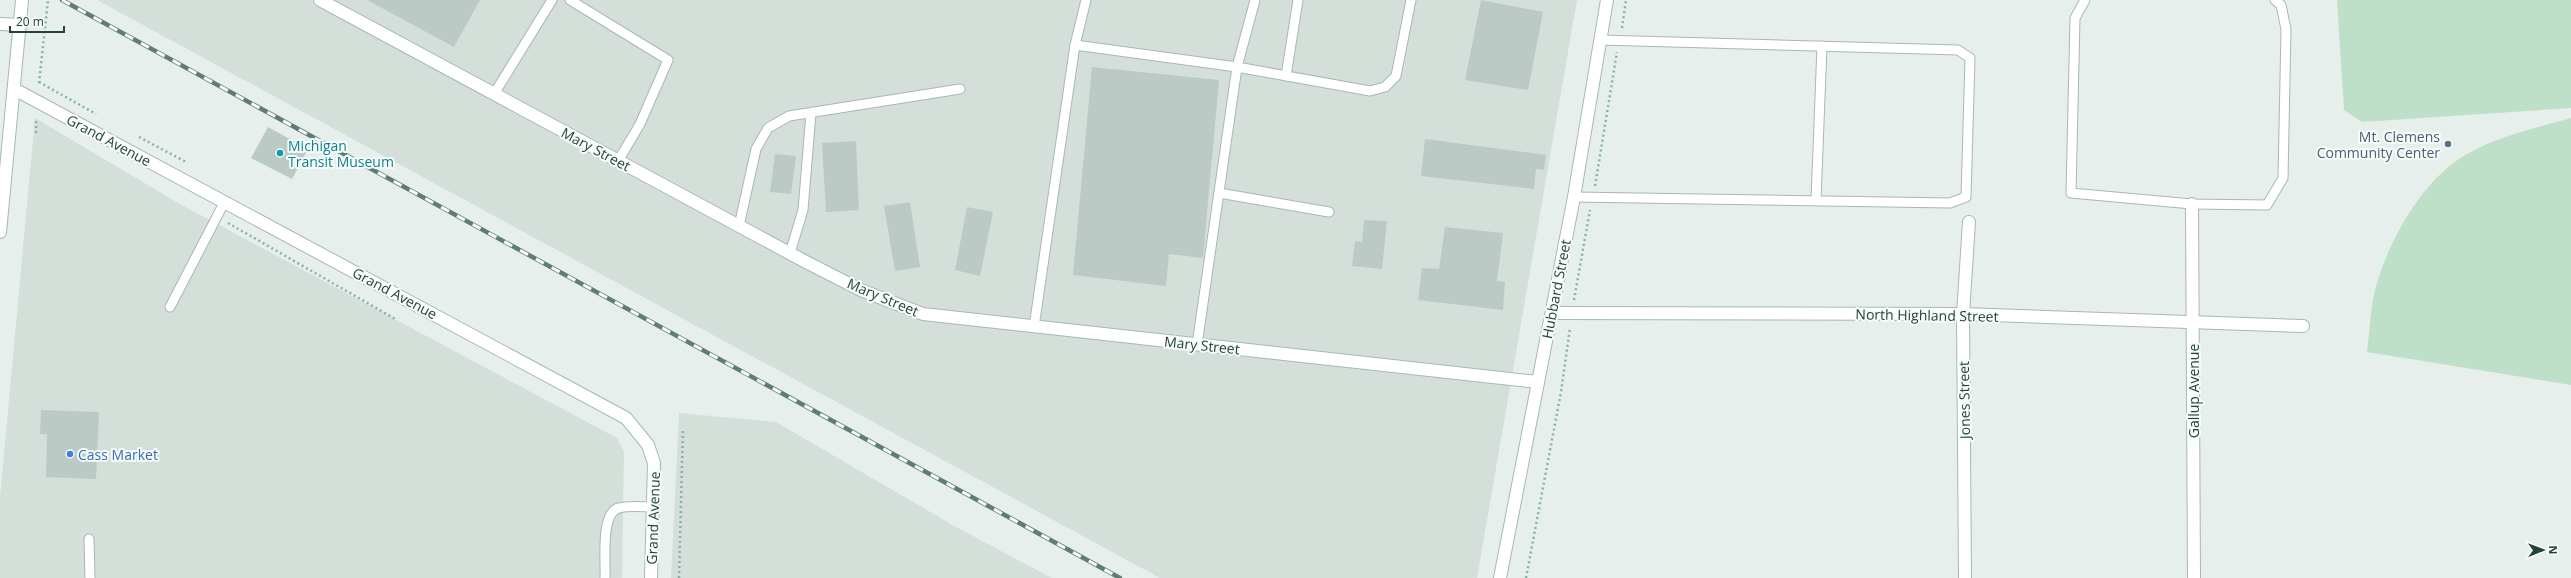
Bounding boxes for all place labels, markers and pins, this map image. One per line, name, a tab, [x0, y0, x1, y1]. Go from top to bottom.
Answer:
place label: Mt. Clemens Community Center	[2317, 127, 2440, 162]
place label: Michigan Transit Museum	[288, 136, 394, 171]
marker: Mt. Clemens Community Center	[2443, 139, 2453, 149]
marker: Michigan Transit Museum	[275, 148, 285, 158]
place label: Cass Market	[78, 445, 158, 464]
marker: Cass Market	[65, 449, 75, 459]

